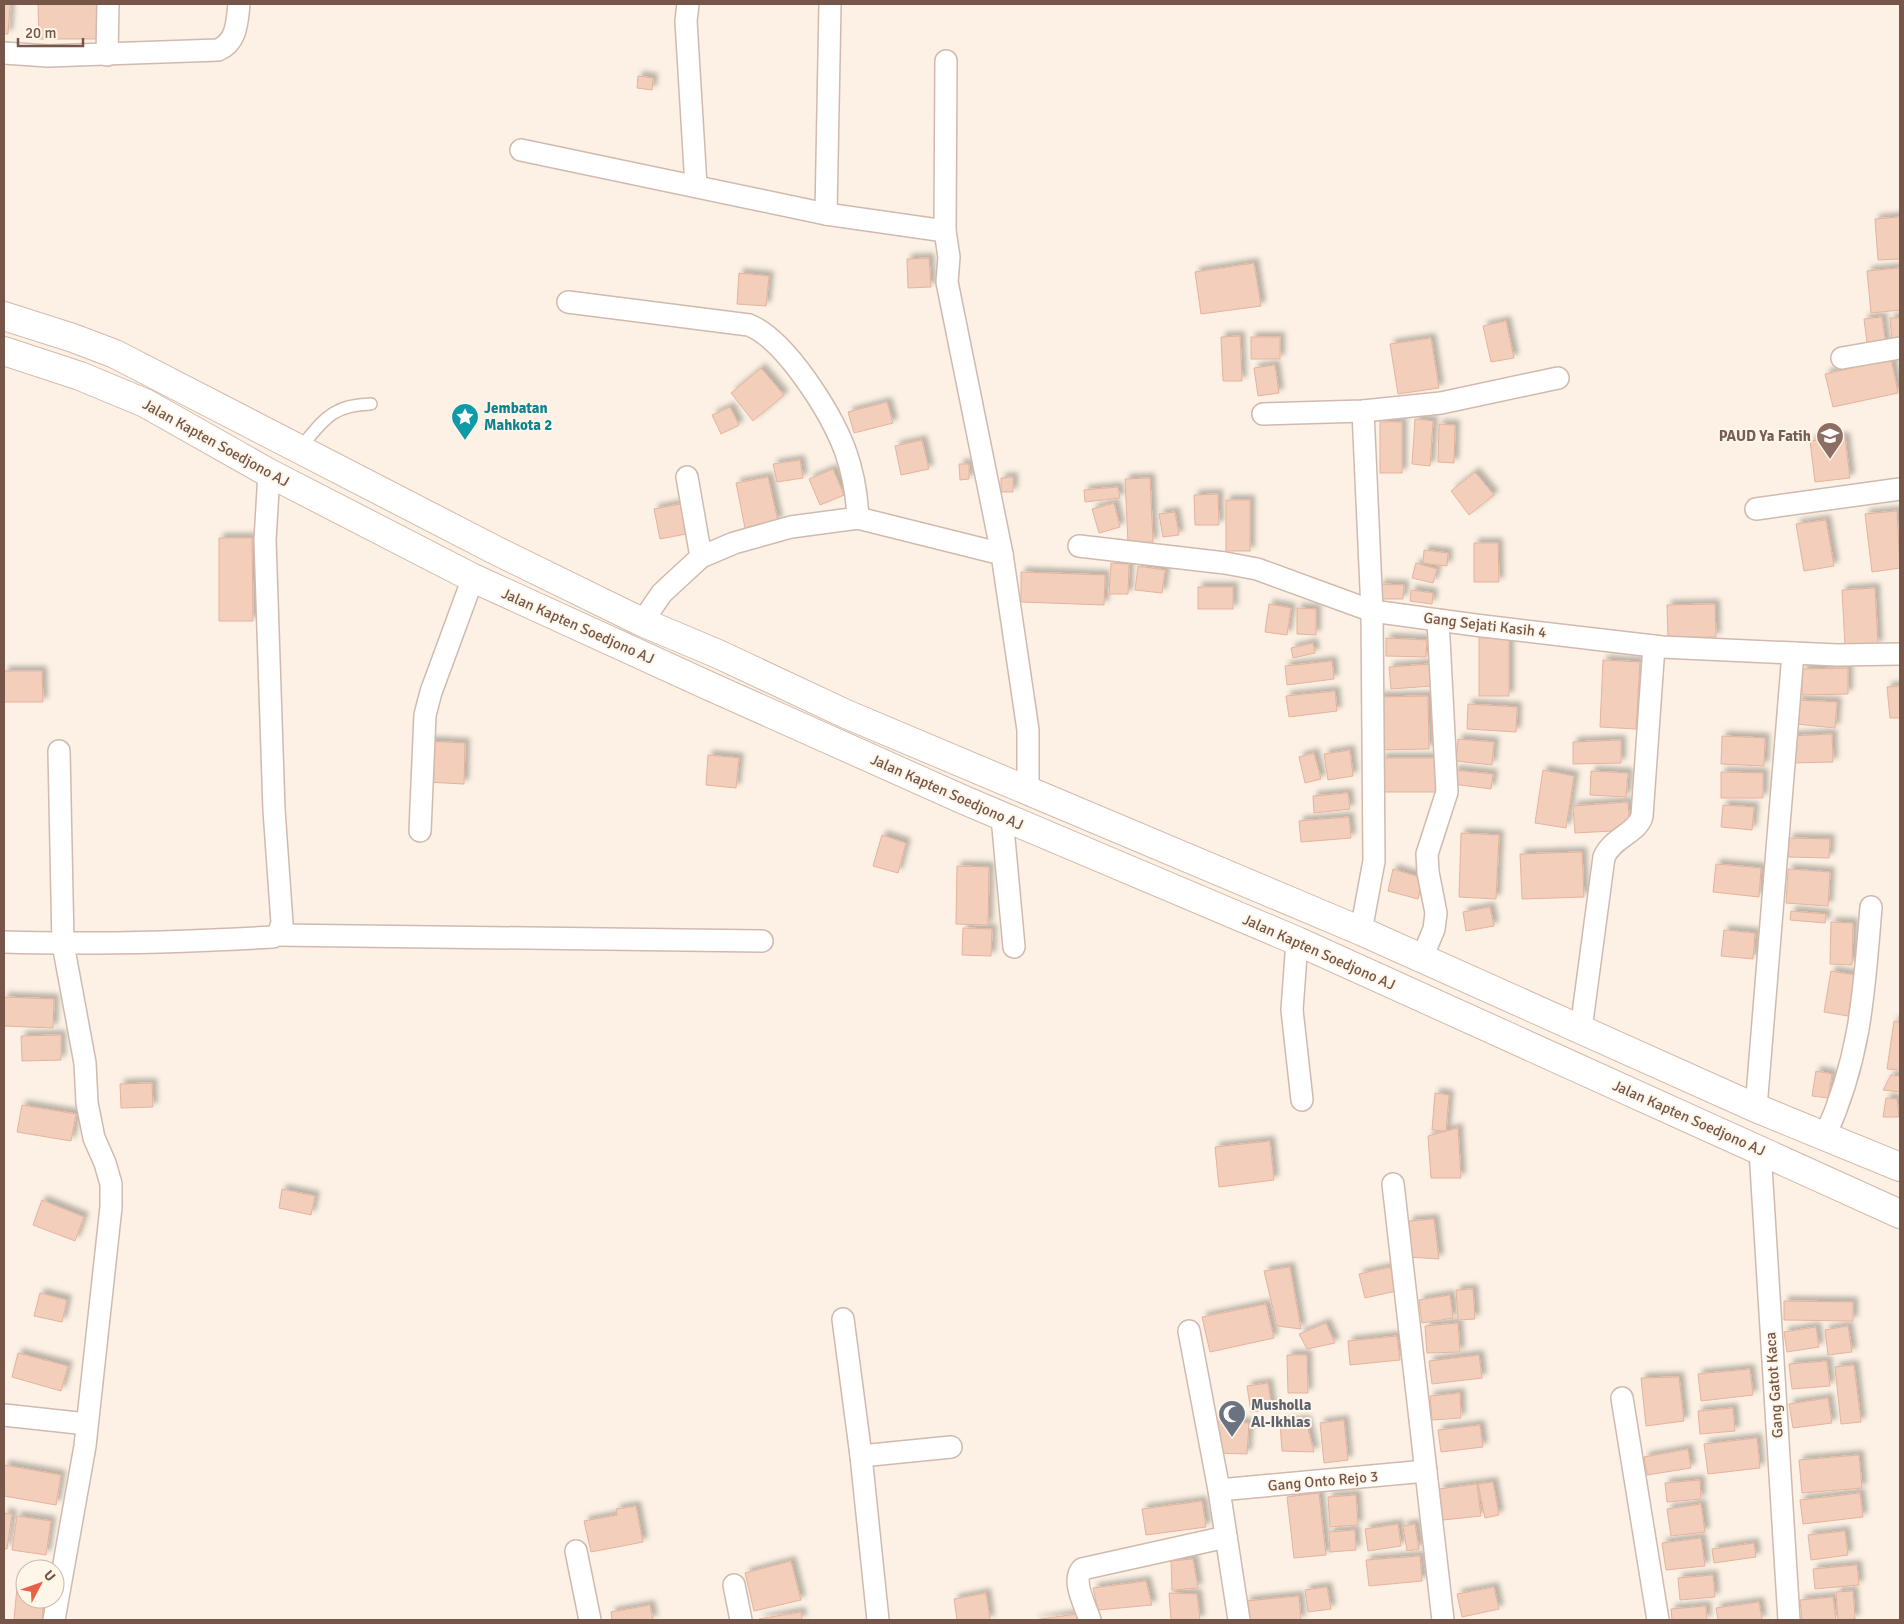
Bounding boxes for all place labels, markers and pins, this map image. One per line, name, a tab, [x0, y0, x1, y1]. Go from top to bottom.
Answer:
place label: Jembatan Mahkota 2	[484, 399, 552, 434]
place icon: Jembatan Mahkota 2	[450, 402, 480, 441]
school or university icon: PAUD Ya Fatih	[1815, 421, 1845, 460]
place label: PAUD Ya Fatih	[1719, 427, 1811, 445]
place label: Musholla Al-Ikhlas	[1251, 1396, 1312, 1431]
mosque icon: Musholla Al-Ikhlas	[1217, 1399, 1247, 1438]

